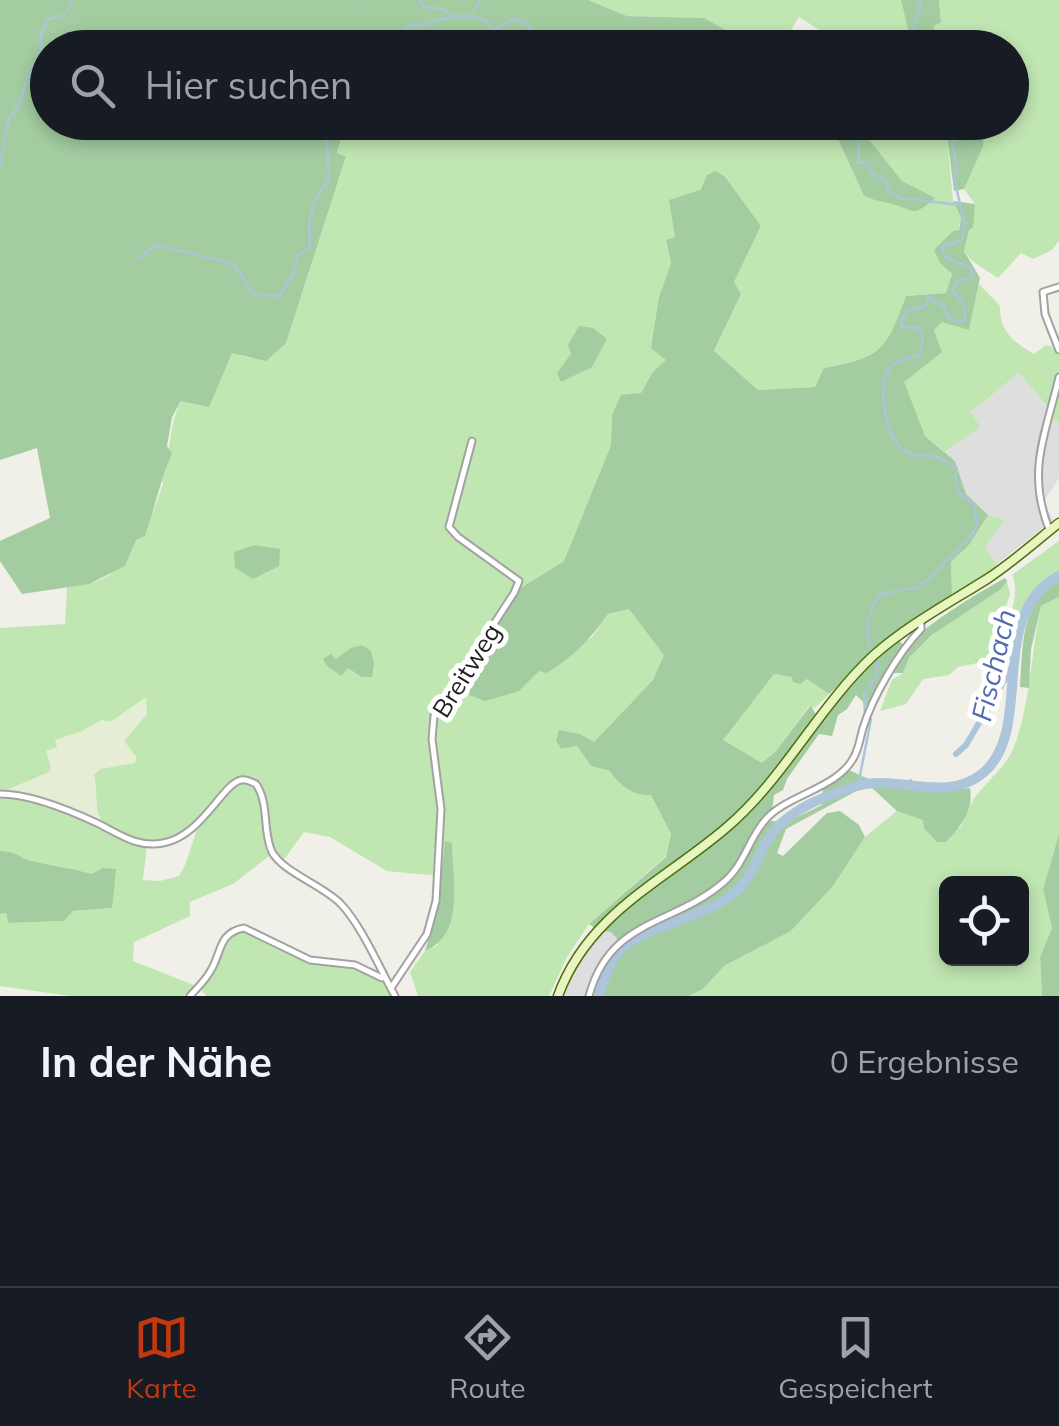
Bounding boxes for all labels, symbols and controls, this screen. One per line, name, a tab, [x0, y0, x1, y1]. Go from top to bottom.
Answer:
search box	[30, 30, 1029, 140]
icon: search	[65, 58, 120, 113]
text: Hier suchen	[145, 61, 352, 109]
water label: Fischach	[963, 606, 1023, 724]
street label: Breitweg	[425, 617, 507, 723]
map controls	[939, 876, 1029, 966]
button: locate	[939, 876, 1029, 966]
text: In der Nähe	[40, 1035, 272, 1088]
text: 0 Ergebnisse	[830, 1041, 1019, 1081]
tab: Karte	[126, 1310, 197, 1405]
tab: Route	[449, 1310, 525, 1405]
tab: Gespeichert	[778, 1310, 933, 1405]

